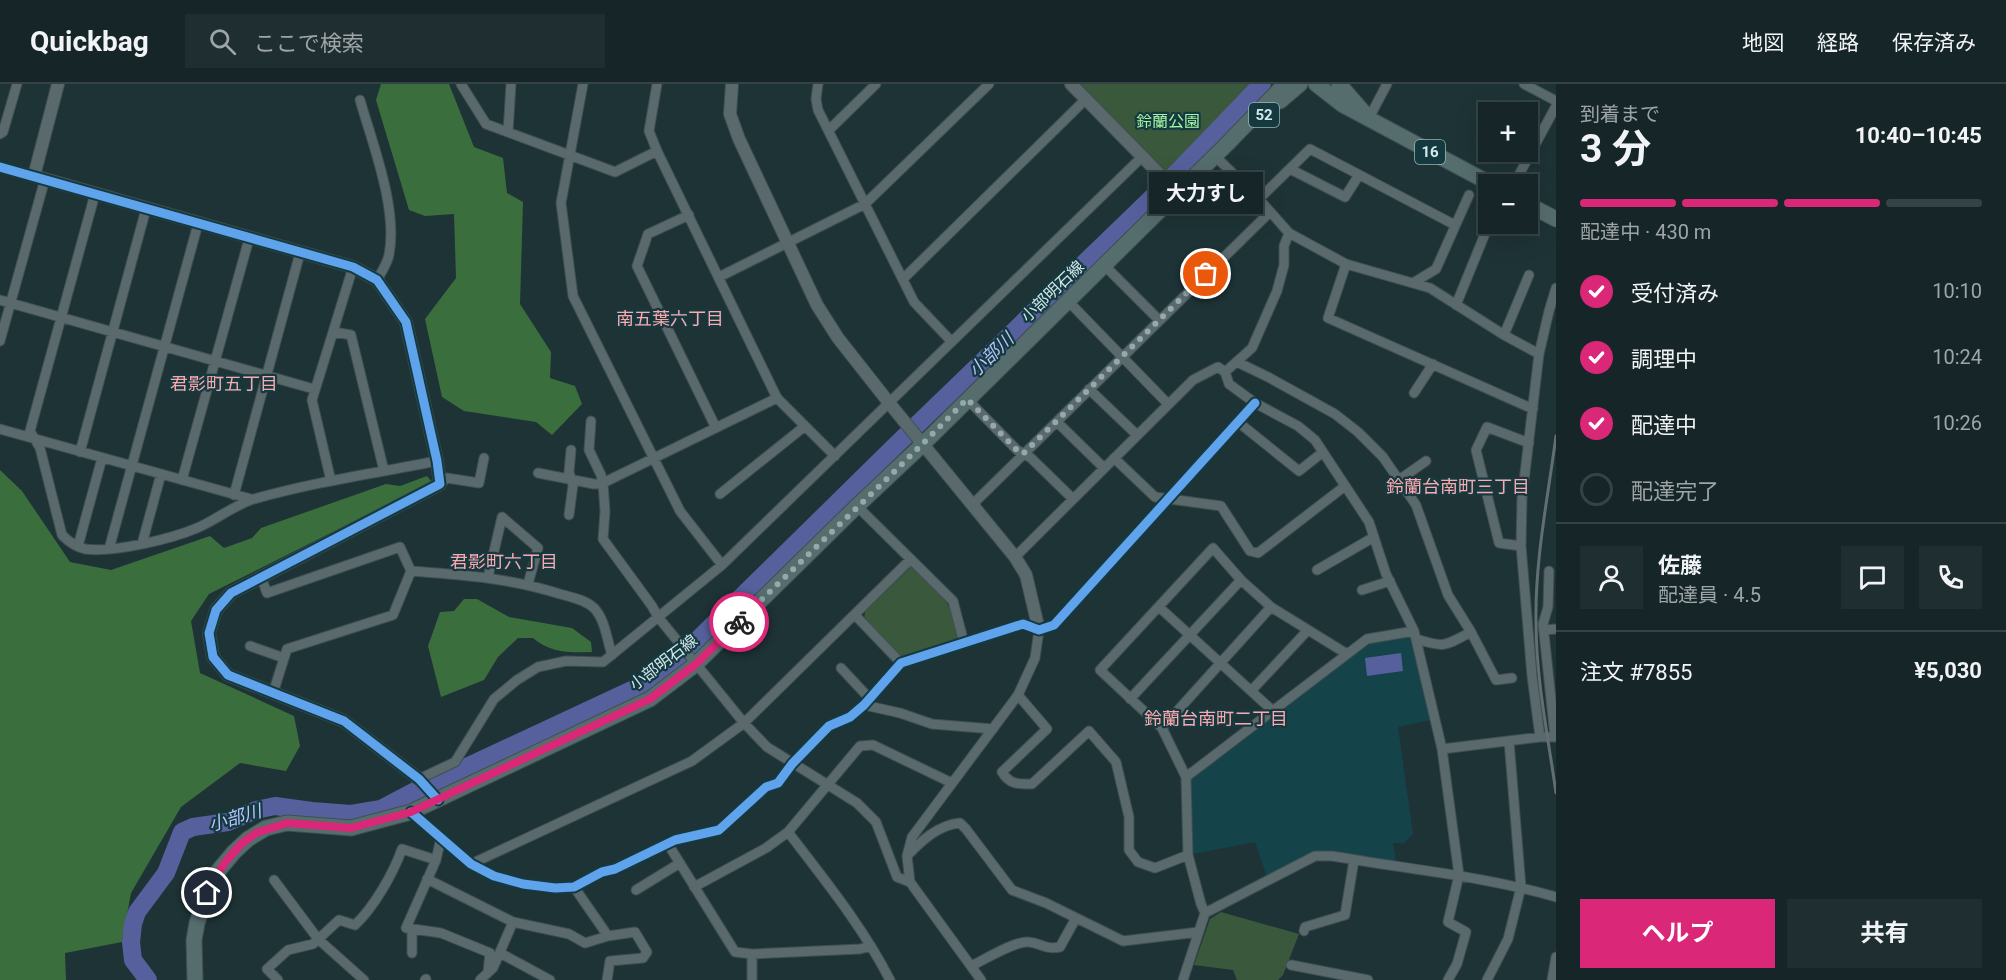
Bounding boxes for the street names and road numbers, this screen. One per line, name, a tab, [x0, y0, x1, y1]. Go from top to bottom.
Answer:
road number: 52	[1249, 103, 1279, 127]
road number: 16	[1415, 140, 1445, 164]
street label: 小部明石線	[1017, 257, 1088, 326]
street label: 小部明石線	[626, 631, 701, 694]

